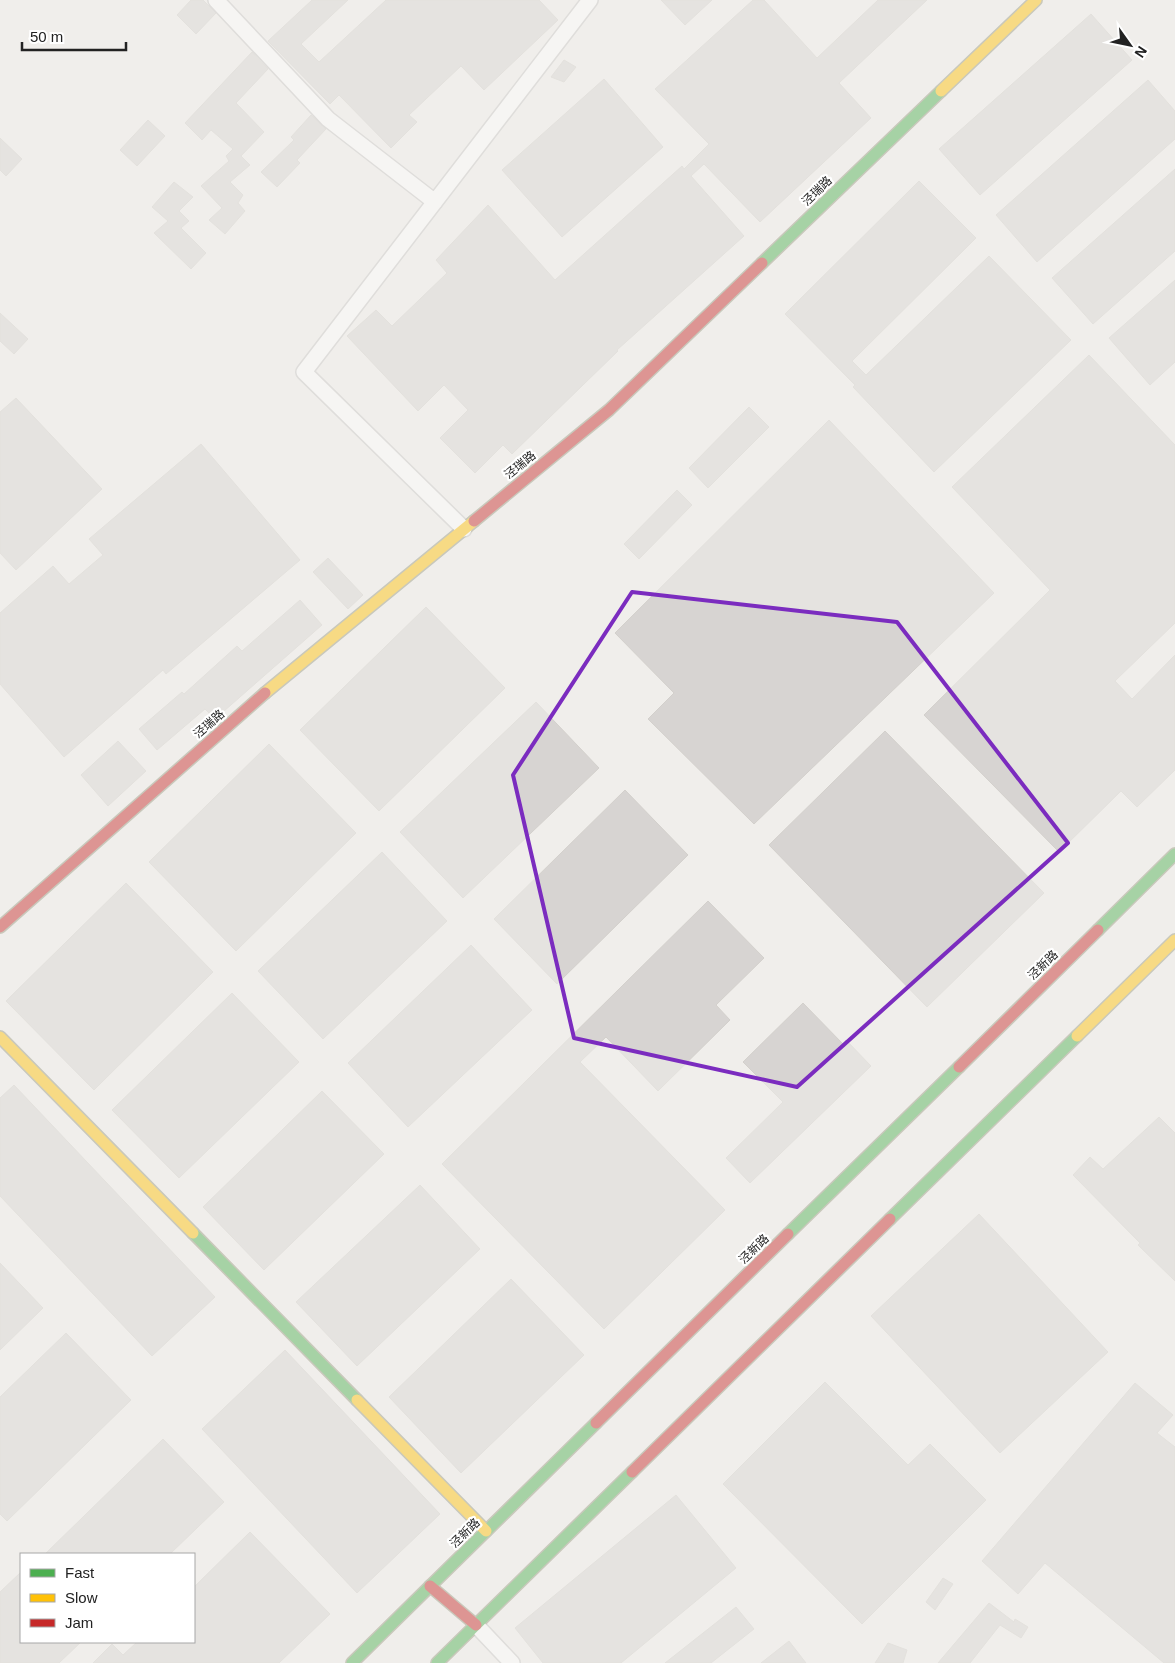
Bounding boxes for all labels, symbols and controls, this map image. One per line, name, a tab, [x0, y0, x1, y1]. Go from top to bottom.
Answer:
scale bar	[22, 20, 126, 52]
north arrow	[1105, 20, 1155, 70]
text: 50 m	[30, 28, 63, 45]
text: N	[1131, 43, 1150, 61]
street label: 泾瑞路	[799, 173, 835, 209]
street label: 泾瑞路	[502, 448, 538, 482]
street label: 泾瑞路	[191, 707, 227, 741]
street label: 泾新路	[1025, 947, 1061, 983]
street label: 泾新路	[736, 1231, 772, 1267]
street label: 泾新路	[447, 1515, 483, 1551]
legend	[20, 1553, 195, 1643]
text: Fast	[65, 1564, 95, 1581]
text: Slow	[65, 1589, 98, 1606]
text: Jam	[65, 1614, 93, 1631]

